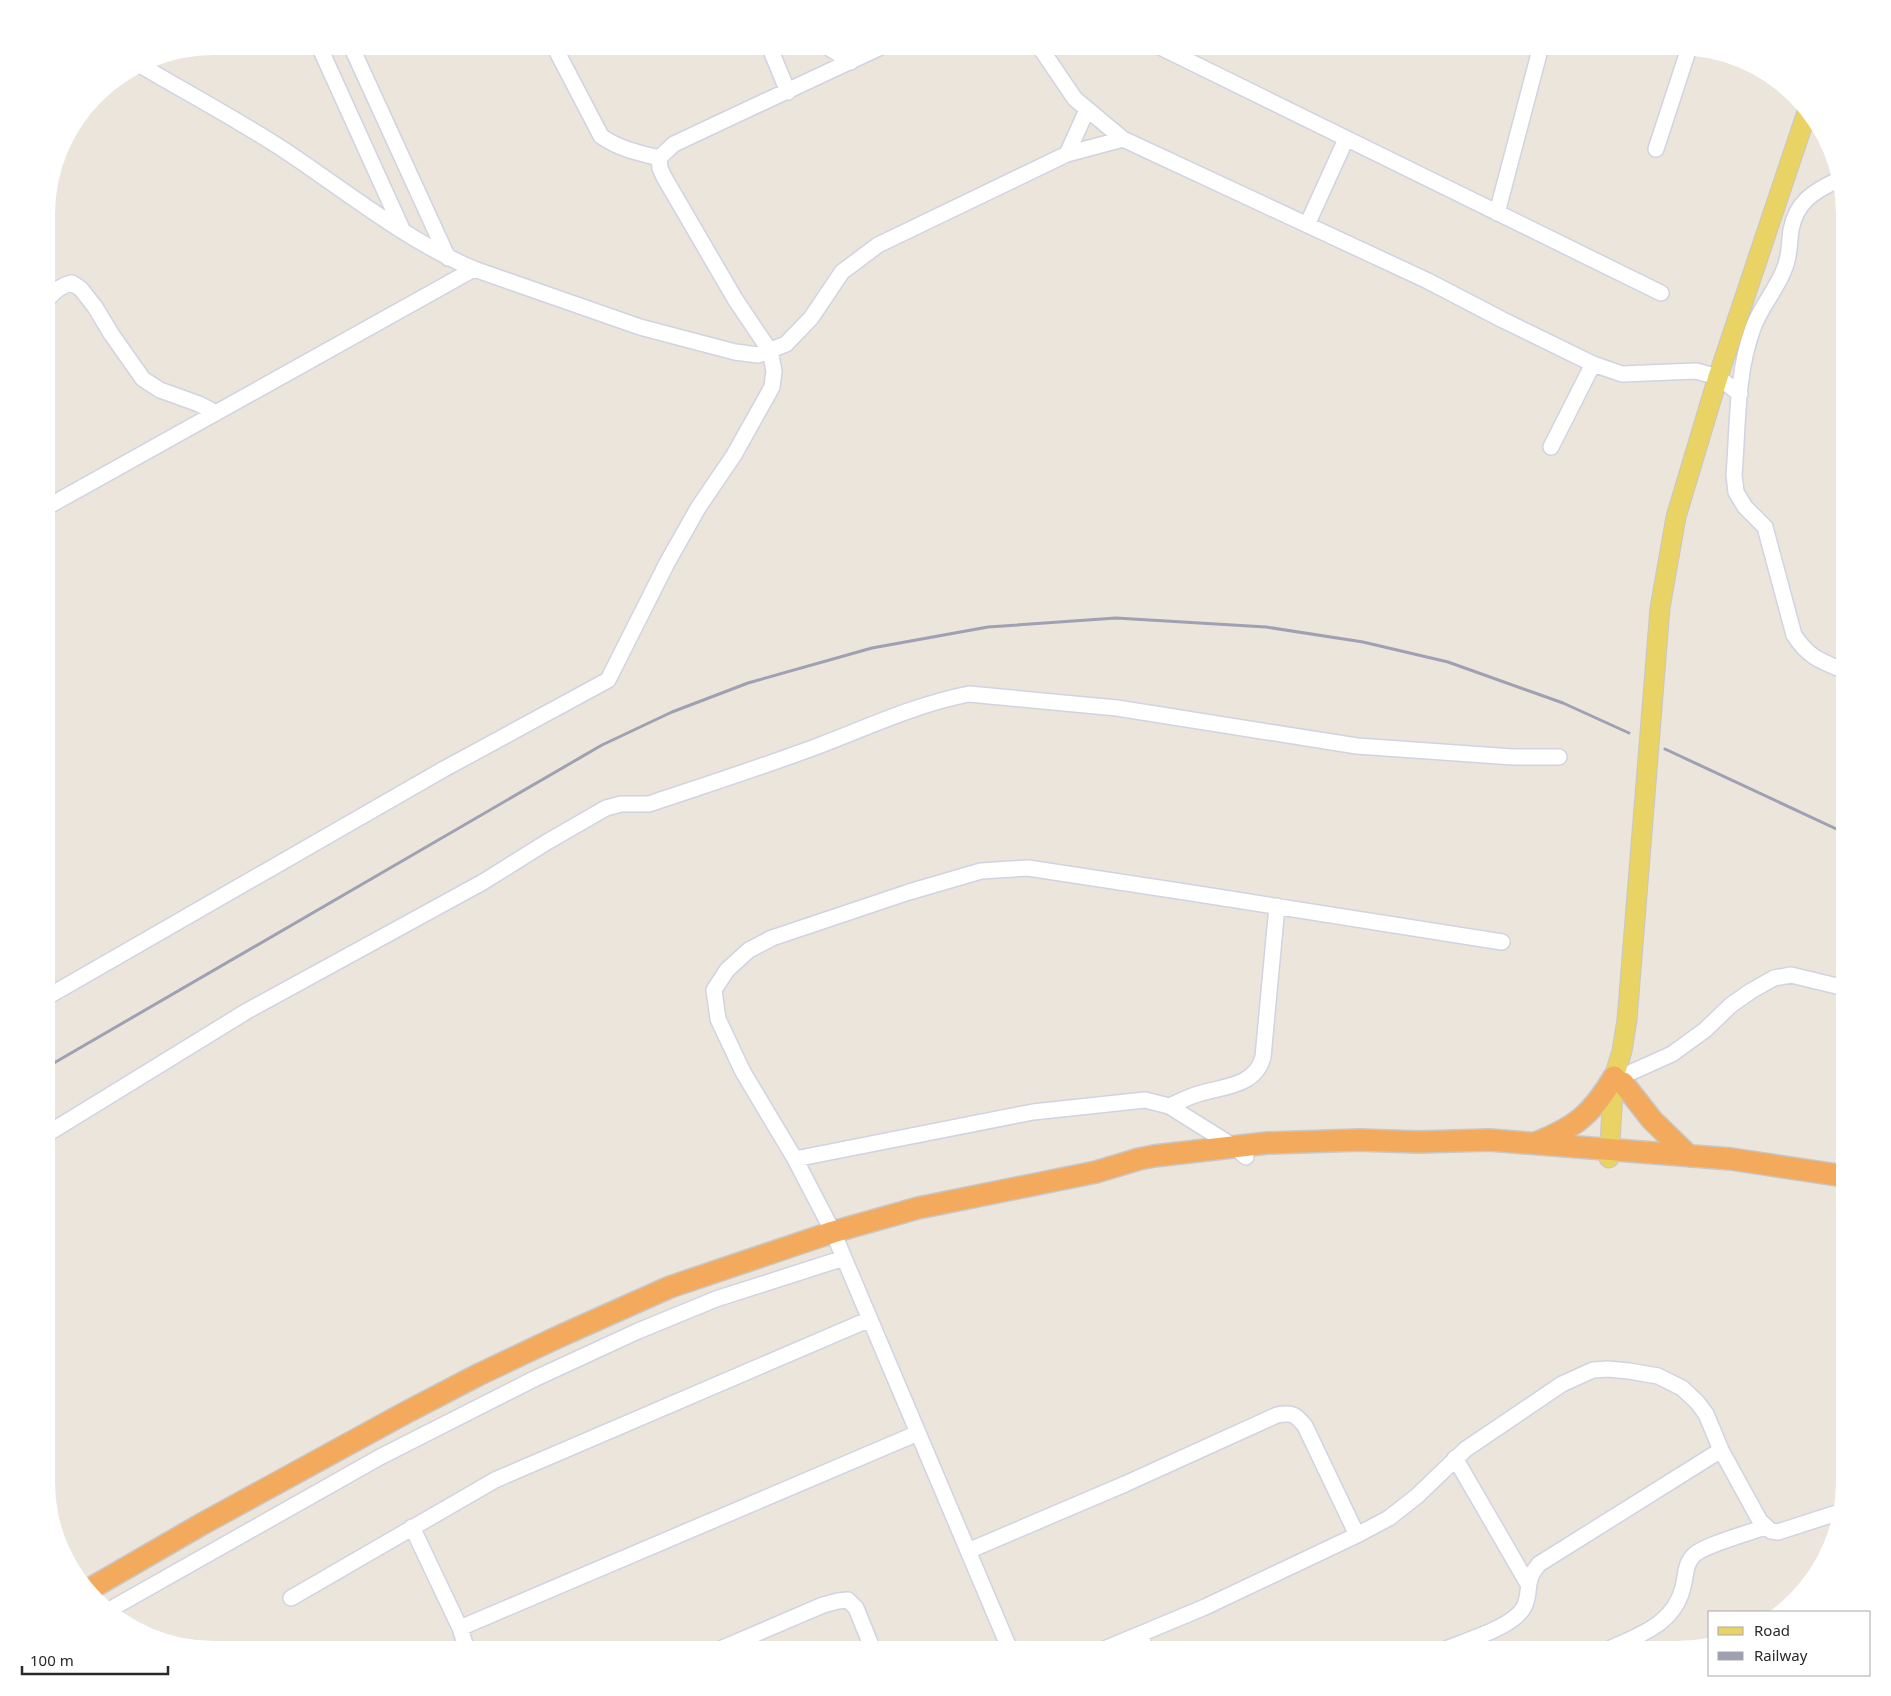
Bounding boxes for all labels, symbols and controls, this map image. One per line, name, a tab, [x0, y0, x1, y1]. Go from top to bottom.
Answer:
legend	[1708, 1611, 1871, 1676]
text: Road	[1754, 1620, 1790, 1640]
scale bar	[22, 1644, 169, 1676]
text: Railway	[1754, 1645, 1808, 1665]
text: 100 m	[30, 1650, 74, 1670]

